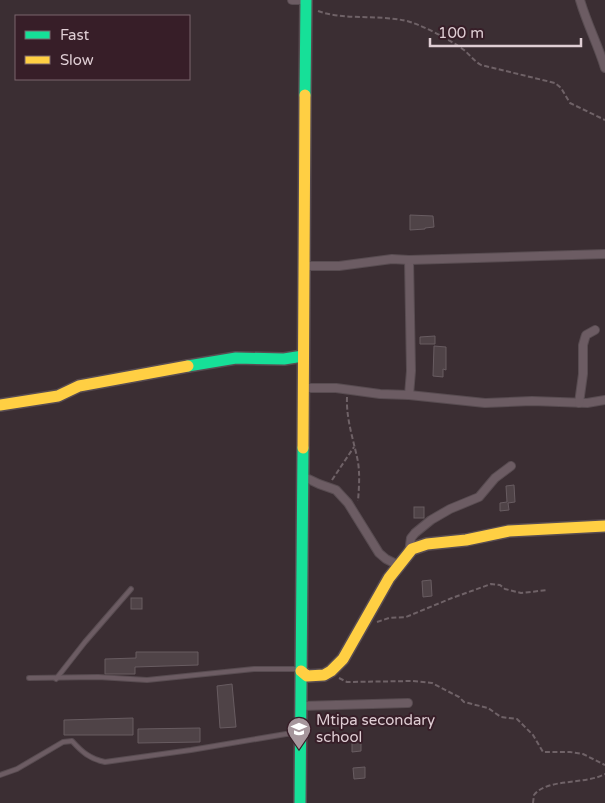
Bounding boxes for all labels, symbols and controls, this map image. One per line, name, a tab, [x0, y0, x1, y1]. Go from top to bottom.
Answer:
legend	[15, 15, 190, 80]
scale bar	[430, 15, 581, 47]
text: 100 m	[438, 24, 484, 42]
text: Fast	[60, 26, 90, 44]
text: Slow	[60, 51, 94, 69]
place label: Mtipa secondary school	[316, 711, 435, 746]
school or university icon: Mtipa secondary school	[286, 716, 312, 750]

